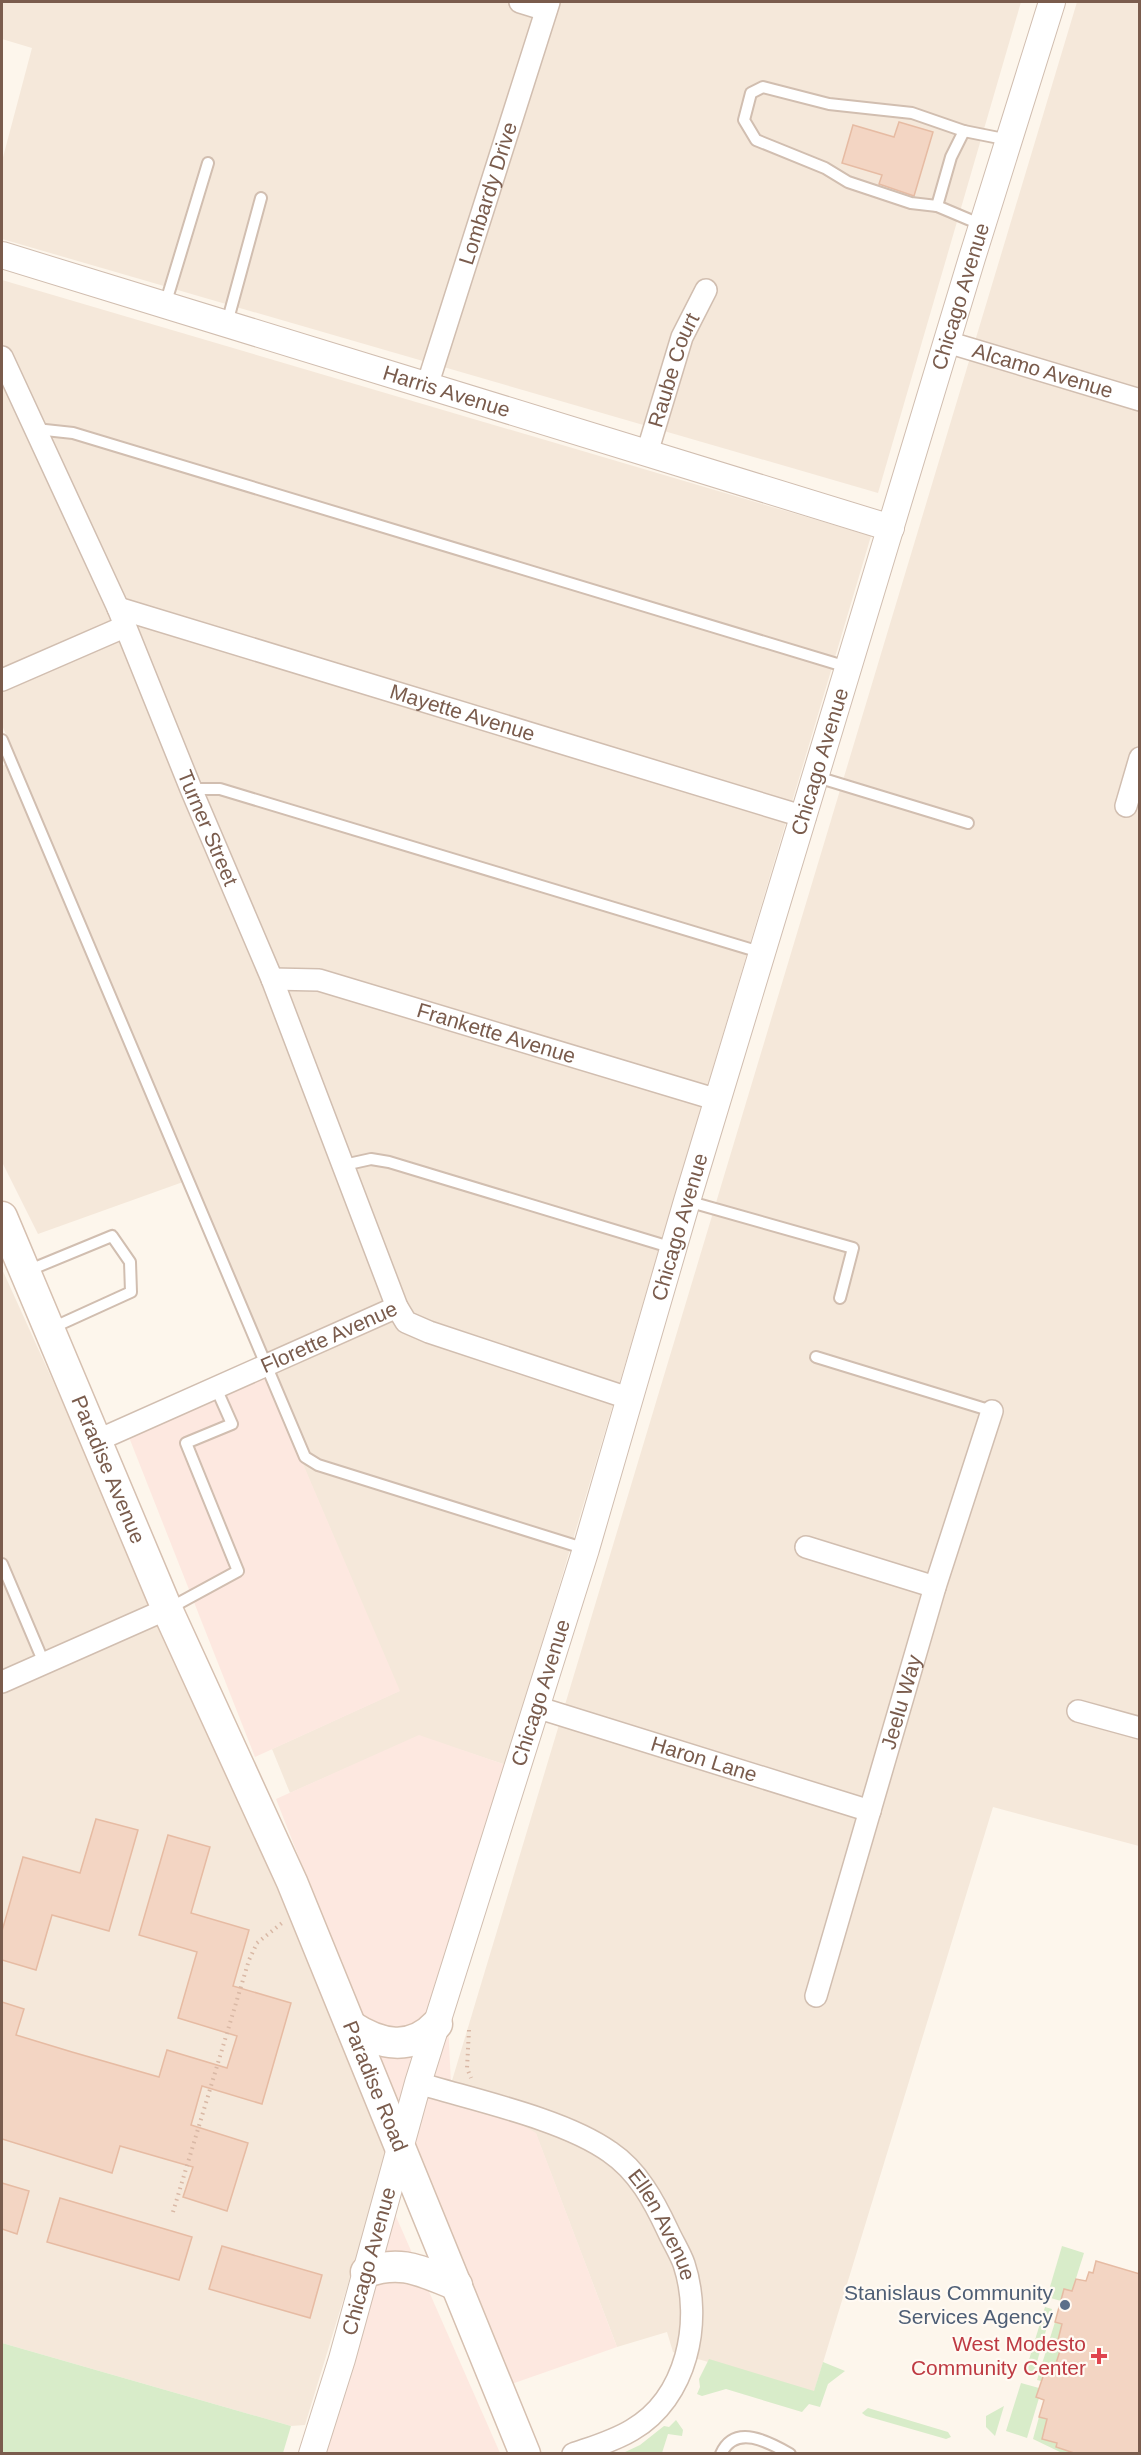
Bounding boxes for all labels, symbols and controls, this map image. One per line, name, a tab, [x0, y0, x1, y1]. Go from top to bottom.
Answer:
street label: Lombardy Drive	[454, 119, 521, 267]
street label: Chicago Avenue	[927, 220, 993, 373]
street label: Raube Court	[643, 309, 703, 430]
street label: Alcamo Avenue	[970, 338, 1116, 402]
street label: Harris Avenue	[380, 361, 513, 421]
street label: Mayette Avenue	[387, 679, 538, 745]
street label: Chicago Avenue	[786, 685, 852, 838]
street label: Turner Street	[174, 767, 243, 889]
street label: Frankette Avenue	[414, 998, 578, 1067]
street label: Chicago Avenue	[647, 1150, 712, 1303]
street label: Florette Avenue	[257, 1296, 401, 1377]
street label: Paradise Avenue	[67, 1392, 150, 1547]
street label: Chicago Avenue	[506, 1616, 574, 1769]
street label: Jeelu Way	[876, 1652, 926, 1752]
street label: Haron Lane	[648, 1732, 760, 1786]
street label: Paradise Road	[339, 2017, 412, 2155]
street label: Ellen Avenue	[624, 2164, 700, 2282]
street label: Chicago Avenue	[337, 2184, 400, 2338]
place label: Stanislaus Community Services Agency	[844, 2281, 1053, 2328]
marker: Stanislaus Community Services Agency	[1058, 2298, 1072, 2312]
place label: West Modesto Community Center	[911, 2332, 1086, 2379]
marker: West Modesto Community Center	[1090, 2347, 1108, 2365]

